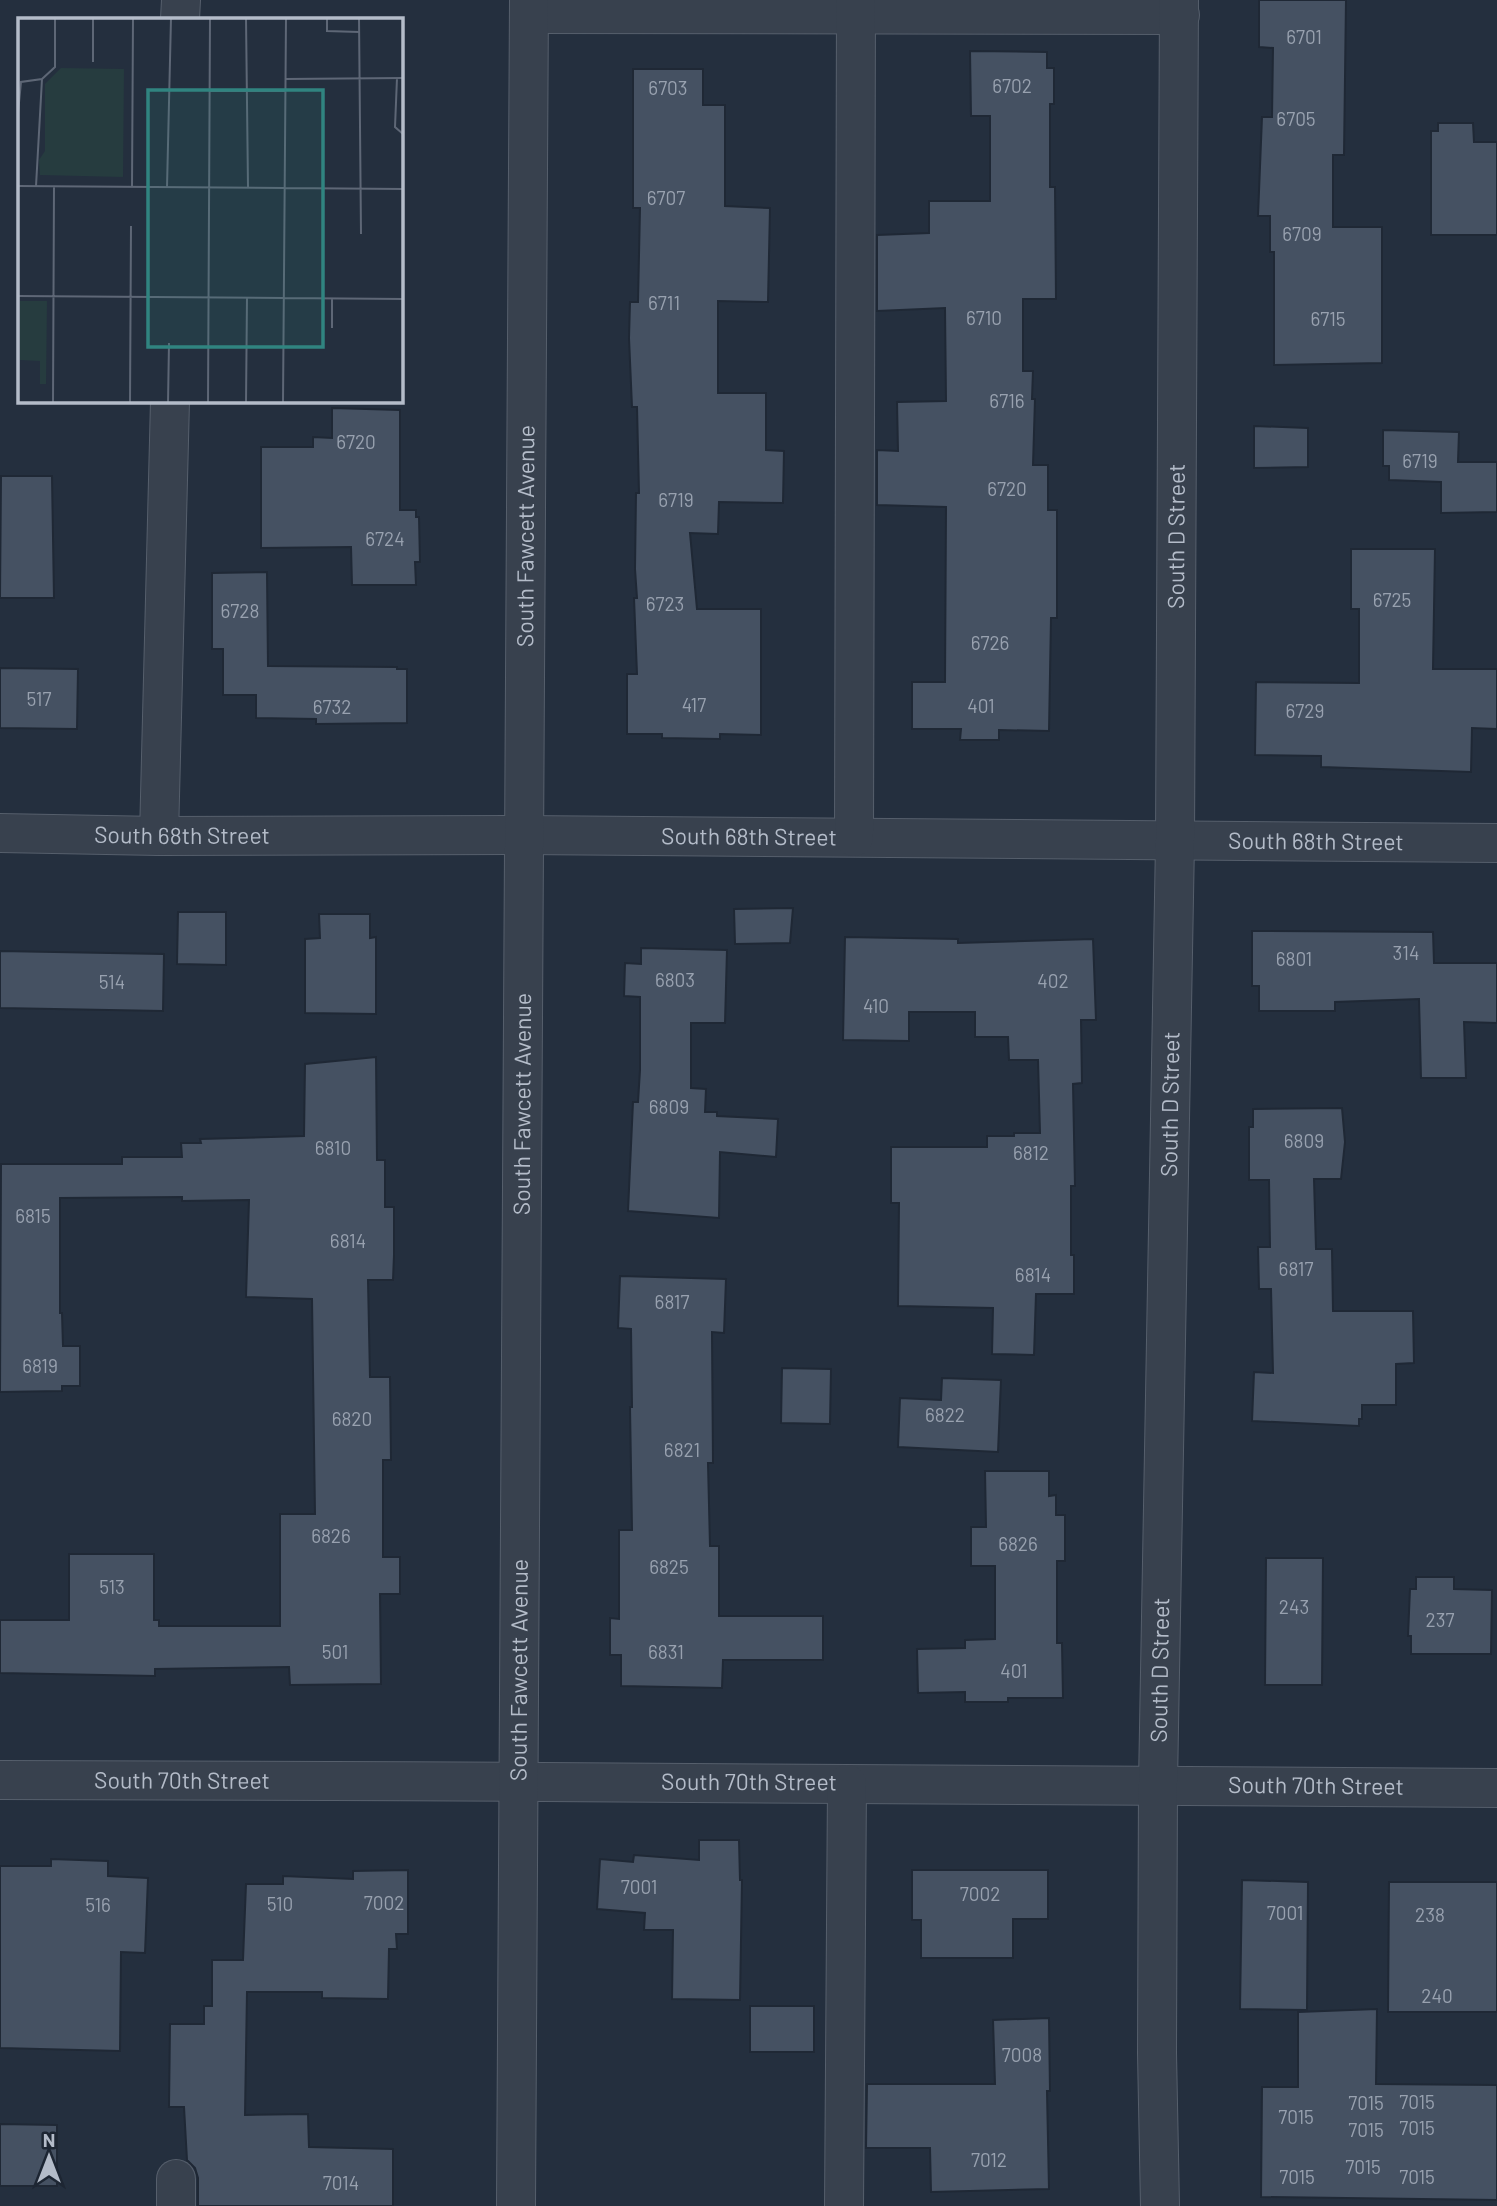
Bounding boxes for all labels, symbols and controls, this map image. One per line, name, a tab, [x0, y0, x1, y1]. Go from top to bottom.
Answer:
inset map	[18, 18, 402, 402]
house number: 6701	[1286, 25, 1322, 48]
house number: 6702	[992, 74, 1032, 97]
house number: 6703	[648, 76, 688, 99]
house number: 6705	[1276, 107, 1316, 130]
house number: 6707	[647, 186, 685, 209]
house number: 6709	[1282, 222, 1322, 245]
house number: 6711	[648, 291, 680, 314]
house number: 6710	[966, 306, 1002, 329]
house number: 6715	[1310, 307, 1346, 330]
house number: 6716	[989, 389, 1025, 412]
street label: South Fawcett Avenue	[510, 425, 539, 647]
house number: 6720	[336, 430, 376, 453]
house number: 6719	[1402, 449, 1438, 472]
street label: South D Street	[1161, 463, 1190, 609]
house number: 6720	[987, 477, 1027, 500]
house number: 6719	[658, 488, 694, 511]
house number: 6724	[365, 527, 405, 550]
house number: 6725	[1373, 588, 1411, 611]
house number: 6723	[646, 592, 684, 615]
house number: 6728	[221, 599, 259, 622]
house number: 6726	[971, 631, 1009, 654]
house number: 517	[27, 687, 51, 710]
house number: 417	[682, 693, 706, 716]
house number: 401	[967, 694, 995, 717]
house number: 6732	[313, 695, 351, 718]
house number: 6729	[1286, 699, 1324, 722]
street label: South 68th Street	[94, 820, 270, 849]
street label: South 68th Street	[661, 821, 837, 851]
street label: South 68th Street	[1228, 826, 1404, 855]
house number: 314	[1393, 941, 1419, 964]
house number: 6801	[1276, 947, 1312, 970]
house number: 6803	[655, 968, 695, 991]
house number: 402	[1037, 969, 1069, 992]
house number: 514	[99, 970, 125, 993]
street label: South Fawcett Avenue	[507, 993, 536, 1215]
house number: 410	[863, 994, 889, 1017]
street label: South D Street	[1154, 1031, 1185, 1177]
house number: 6809	[649, 1095, 689, 1118]
house number: 6809	[1284, 1129, 1324, 1152]
house number: 6810	[315, 1136, 351, 1159]
house number: 6812	[1013, 1141, 1049, 1164]
house number: 6815	[15, 1204, 51, 1227]
house number: 6814	[330, 1229, 366, 1252]
house number: 6817	[1279, 1257, 1313, 1280]
house number: 6814	[1015, 1263, 1051, 1286]
house number: 6817	[655, 1290, 689, 1313]
house number: 6819	[22, 1354, 58, 1377]
house number: 6822	[925, 1403, 965, 1426]
house number: 6820	[332, 1407, 372, 1430]
house number: 6821	[664, 1438, 700, 1461]
house number: 6826	[311, 1524, 351, 1547]
house number: 6826	[998, 1532, 1038, 1555]
house number: 6825	[649, 1555, 689, 1578]
street label: South Fawcett Avenue	[504, 1559, 533, 1781]
house number: 513	[99, 1575, 125, 1598]
house number: 243	[1279, 1595, 1309, 1618]
street label: South D Street	[1144, 1597, 1174, 1743]
house number: 237	[1426, 1608, 1454, 1631]
house number: 501	[322, 1640, 348, 1663]
house number: 6831	[648, 1640, 684, 1663]
house number: 401	[1000, 1659, 1028, 1682]
street label: South 70th Street	[94, 1765, 270, 1794]
street label: South 70th Street	[661, 1767, 837, 1795]
street label: South 70th Street	[1228, 1770, 1404, 1800]
house number: 7001	[621, 1875, 657, 1898]
house number: 7002	[960, 1882, 1000, 1905]
house number: 7002	[364, 1891, 404, 1914]
house number: 510	[267, 1892, 293, 1915]
house number: 516	[85, 1893, 111, 1916]
house number: 7001	[1267, 1901, 1303, 1924]
house number: 238	[1415, 1903, 1445, 1926]
house number: 240	[1421, 1984, 1453, 2007]
house number: 7008	[1002, 2043, 1042, 2066]
house number: 7015	[1399, 2090, 1435, 2113]
house number: 7015	[1348, 2091, 1384, 2114]
house number: 7015	[1278, 2105, 1314, 2128]
house number: 7015	[1399, 2116, 1435, 2139]
house number: 7015	[1348, 2118, 1384, 2141]
north arrow	[14, 2122, 84, 2192]
text: N	[43, 2128, 55, 2151]
house number: 7012	[971, 2148, 1007, 2171]
house number: 7015	[1345, 2155, 1381, 2178]
house number: 7015	[1279, 2165, 1315, 2188]
house number: 7015	[1399, 2165, 1435, 2188]
house number: 7014	[323, 2171, 359, 2194]

